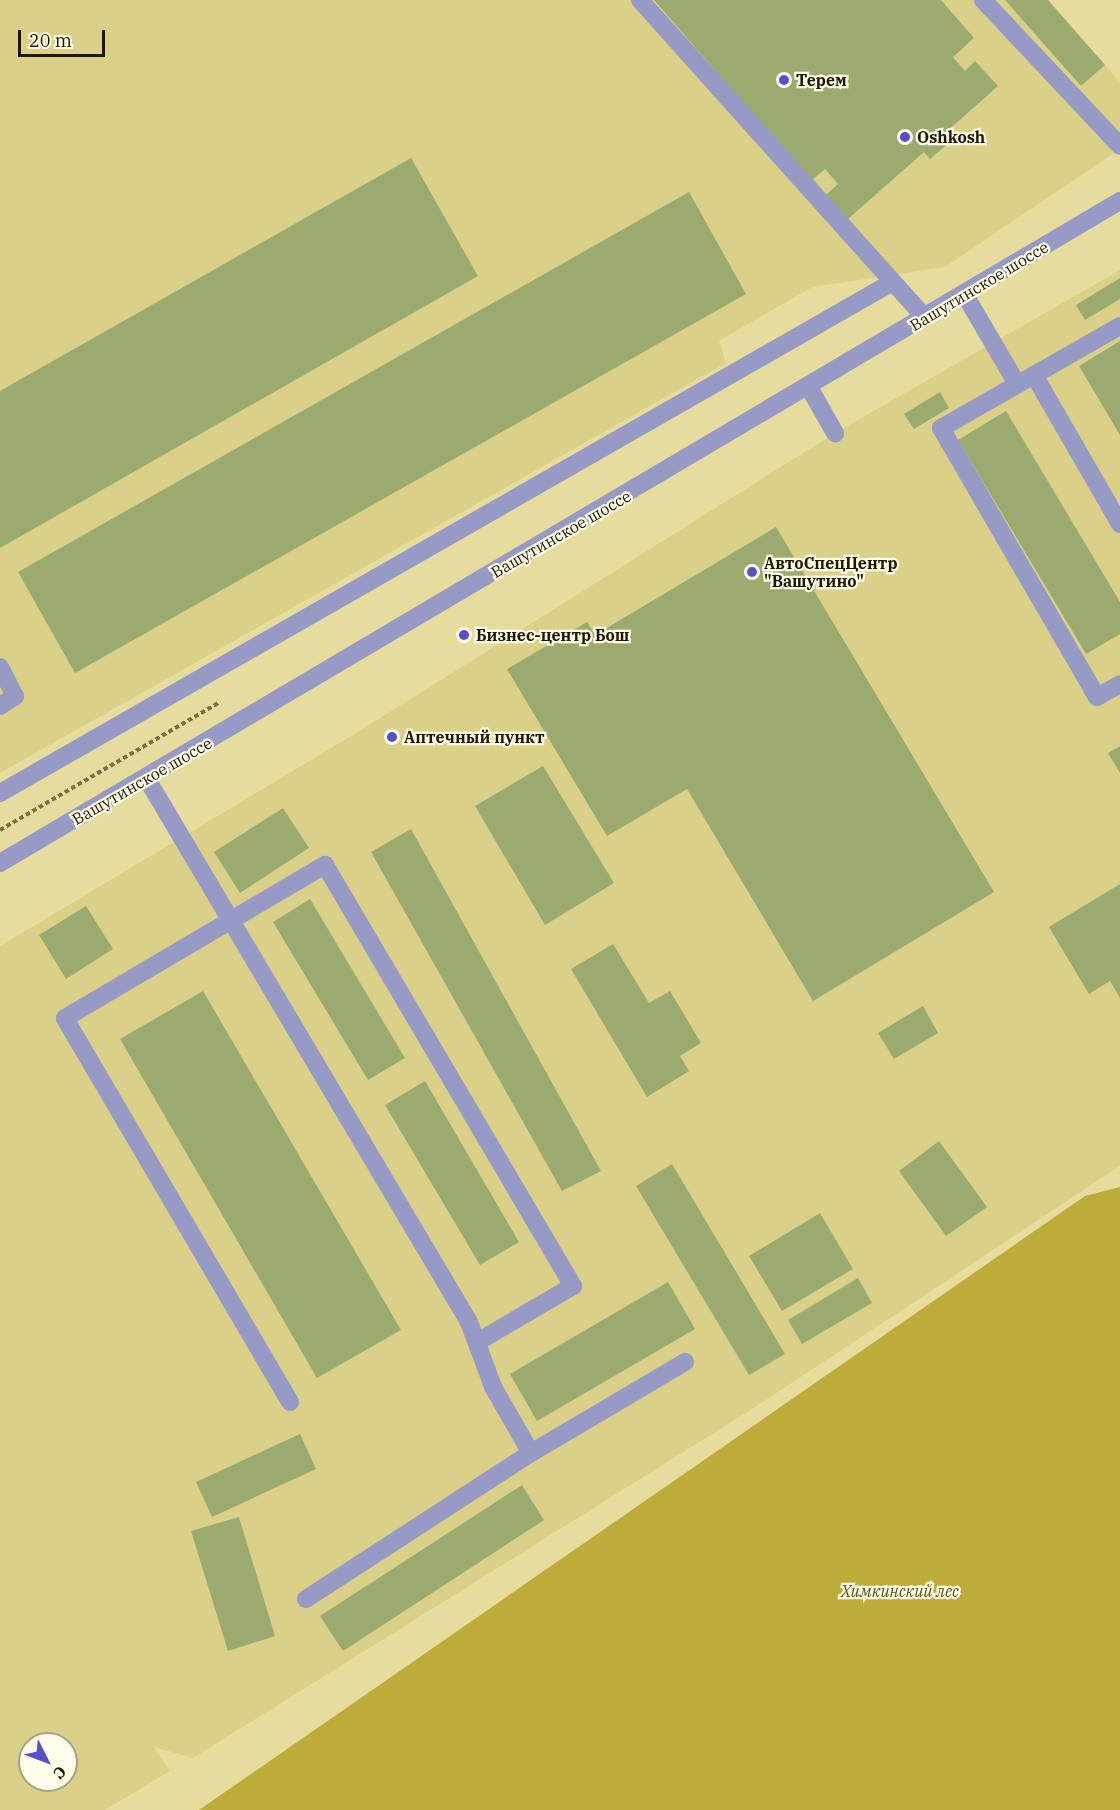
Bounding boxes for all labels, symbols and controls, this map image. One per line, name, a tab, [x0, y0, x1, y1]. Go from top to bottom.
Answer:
scale bar	[21, 18, 108, 56]
text: 20 m	[29, 29, 72, 52]
place label: Терем	[796, 70, 847, 90]
marker: Терем	[777, 73, 791, 87]
place label: Oshkosh	[917, 127, 985, 147]
marker: Oshkosh	[898, 130, 912, 144]
street label: Вашутинское шоссе	[906, 237, 1052, 335]
street label: Вашутинское шоссе	[488, 486, 634, 582]
place label: АвтоСпецЦентр "Вашутино"	[764, 553, 898, 591]
marker: АвтоСпецЦентр "Вашутино"	[745, 565, 759, 579]
place label: Бизнес-центр Бош	[476, 625, 629, 645]
marker: Бизнес-центр Бош	[457, 628, 471, 642]
place label: Аптечный пункт	[404, 727, 545, 747]
marker: Аптечный пункт	[385, 730, 399, 744]
street label: Вашутинское шоссе	[69, 733, 215, 829]
park label: Химкинский лес	[841, 1581, 959, 1601]
north arrow	[18, 1732, 78, 1792]
text: С	[49, 1762, 71, 1783]

